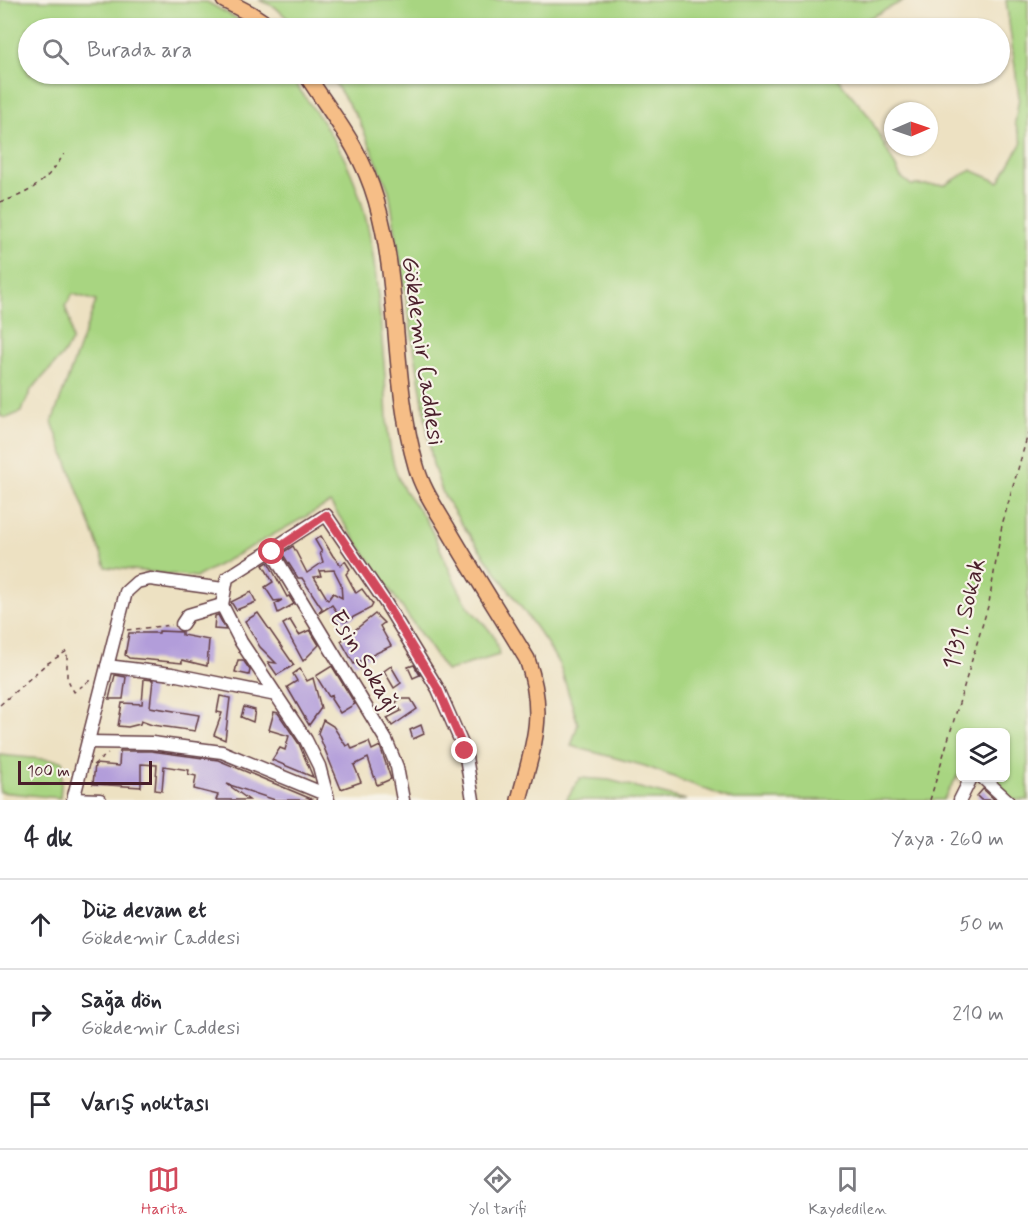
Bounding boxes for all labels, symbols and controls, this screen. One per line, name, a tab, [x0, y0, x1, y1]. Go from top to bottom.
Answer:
search box	[18, 18, 1010, 84]
icon: search	[39, 35, 72, 68]
text: Burada ara	[87, 37, 192, 65]
north arrow	[884, 102, 938, 156]
street label: Gökdemir Caddesi	[393, 254, 451, 448]
route start	[258, 538, 284, 564]
street label: 1131. Sokak	[936, 555, 994, 673]
street label: Esin Sokağı	[321, 605, 407, 719]
map controls	[956, 728, 1010, 782]
button: layers	[956, 728, 1010, 782]
route end	[451, 737, 477, 763]
scale bar	[18, 758, 152, 786]
text: 100 m	[27, 761, 70, 782]
text: 4 dk	[24, 822, 73, 856]
text: Yaya · 260 m	[891, 826, 1004, 853]
text: Düz devam et	[81, 897, 206, 925]
icon: ahead	[24, 908, 57, 941]
text: 50 m	[959, 911, 1004, 938]
text: Gökdemir Caddesi	[81, 925, 240, 952]
text: Sağa dön	[81, 987, 162, 1015]
icon: right	[24, 998, 57, 1031]
text: 210 m	[952, 1001, 1004, 1028]
text: Gökdemir Caddesi	[81, 1015, 240, 1042]
icon: arrive	[24, 1088, 57, 1121]
text: Varış noktası	[81, 1090, 210, 1118]
tab: Harita	[141, 1163, 187, 1220]
tab: Yol tarifi	[469, 1163, 526, 1220]
tab: Kaydedilen	[808, 1163, 887, 1220]

